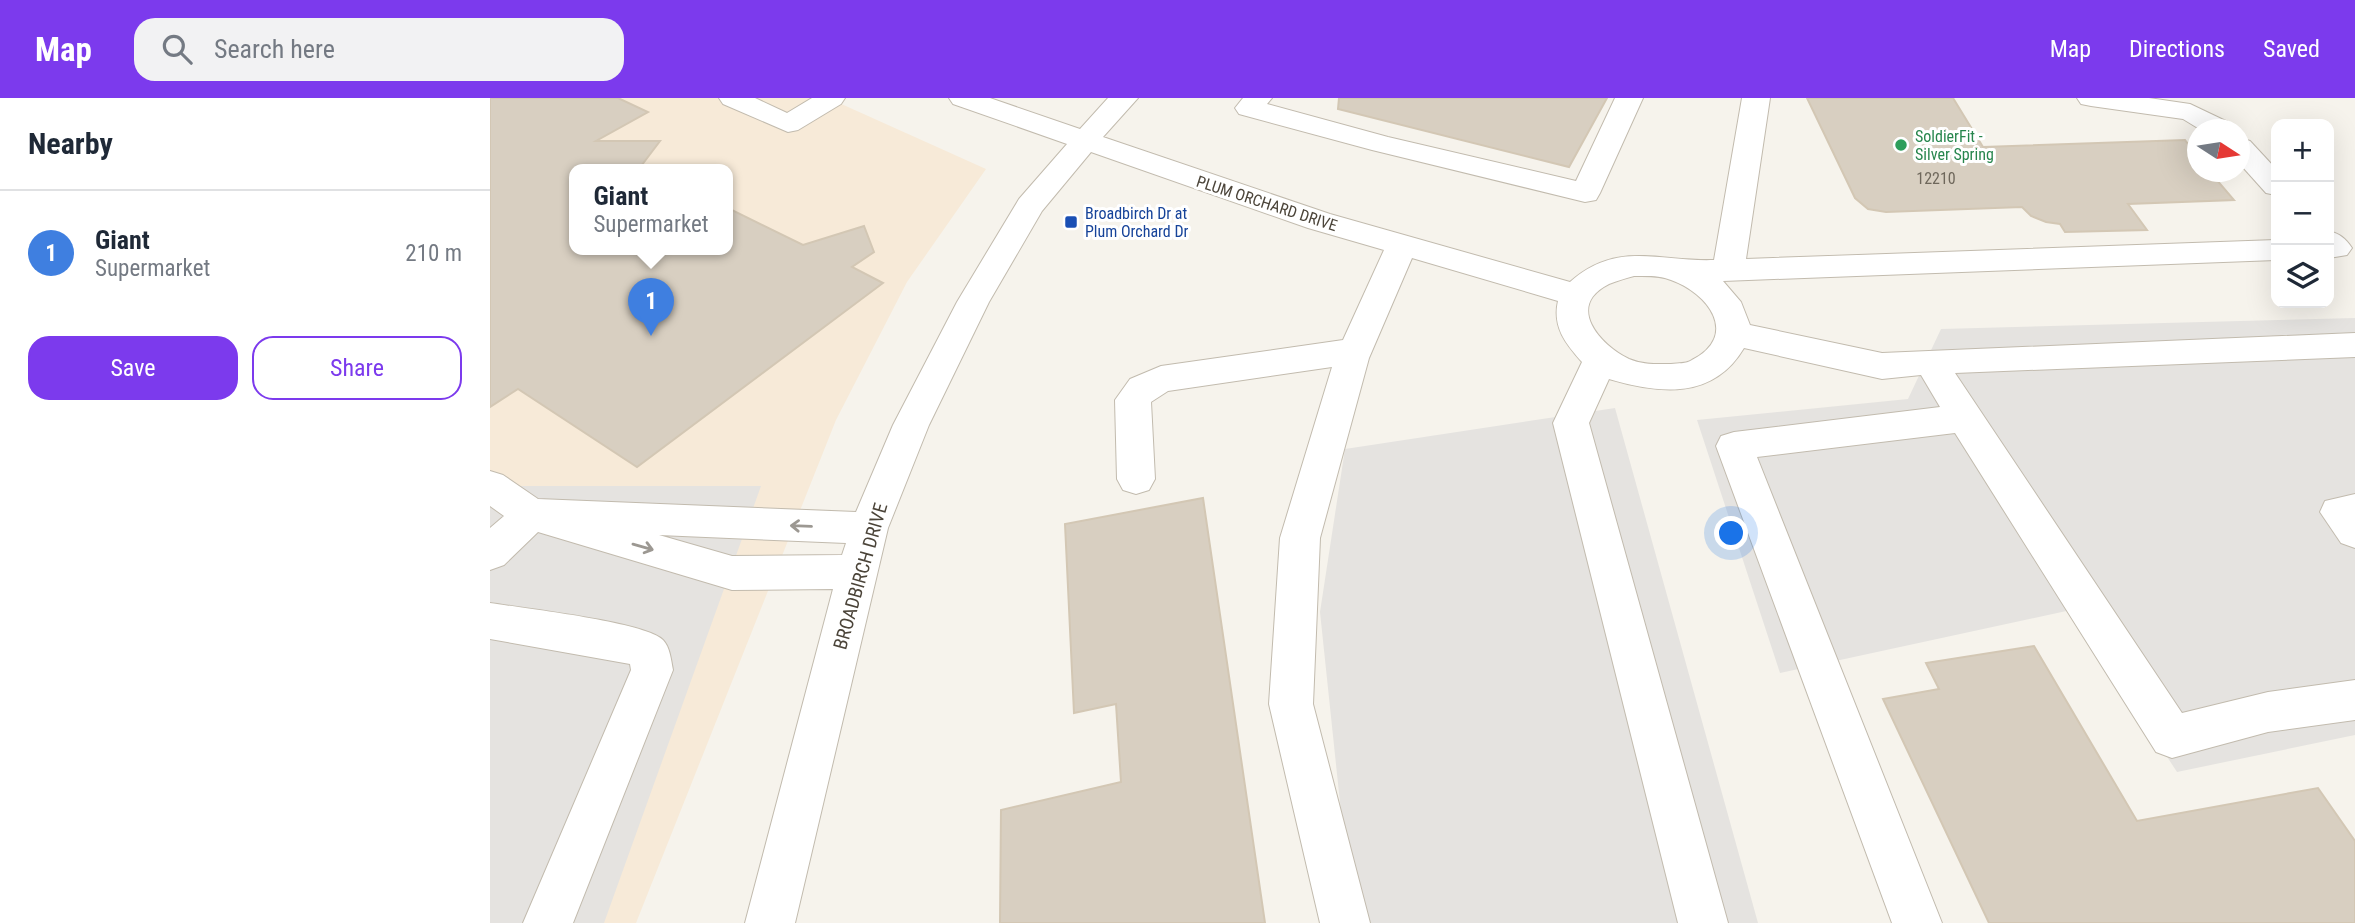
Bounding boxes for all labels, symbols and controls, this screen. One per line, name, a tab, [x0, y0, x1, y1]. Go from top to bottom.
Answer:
search box	[134, 18, 624, 81]
text: Map	[35, 30, 92, 69]
icon: search	[158, 30, 196, 68]
text: Search here	[214, 34, 335, 64]
text: Map	[2050, 35, 2091, 63]
text: Directions	[2129, 35, 2225, 63]
text: Saved	[2263, 35, 2320, 63]
north arrow	[2187, 119, 2250, 182]
map controls	[2271, 119, 2334, 308]
button: +	[2271, 119, 2334, 182]
text: Nearby	[28, 126, 113, 161]
place label: SoldierFit - Silver Spring	[1915, 127, 1994, 164]
marker: SoldierFit - Silver Spring	[1893, 137, 1909, 153]
popup	[569, 164, 733, 255]
house number: 12210	[1916, 169, 1956, 188]
street label: PLUM ORCHARD DRIVE	[1194, 172, 1340, 235]
text: Giant	[593, 181, 648, 211]
button: −	[2271, 182, 2334, 245]
place label: Broadbirch Dr at Plum Orchard Dr	[1085, 204, 1189, 241]
text: Supermarket	[593, 211, 709, 238]
marker: Broadbirch Dr at Plum Orchard Dr	[1063, 214, 1079, 230]
text: Giant	[95, 225, 150, 255]
text: 1	[45, 240, 57, 267]
text: 210 m	[405, 240, 462, 267]
button: layers	[2271, 245, 2334, 308]
text: Supermarket	[95, 255, 210, 282]
pin: 1	[628, 278, 674, 336]
button: Save	[28, 336, 238, 400]
button: Share	[252, 336, 462, 400]
street label: BROADBIRCH DRIVE	[829, 500, 892, 652]
your location	[1714, 516, 1748, 550]
one-way arrow	[790, 519, 813, 532]
one-way arrow	[632, 542, 654, 555]

